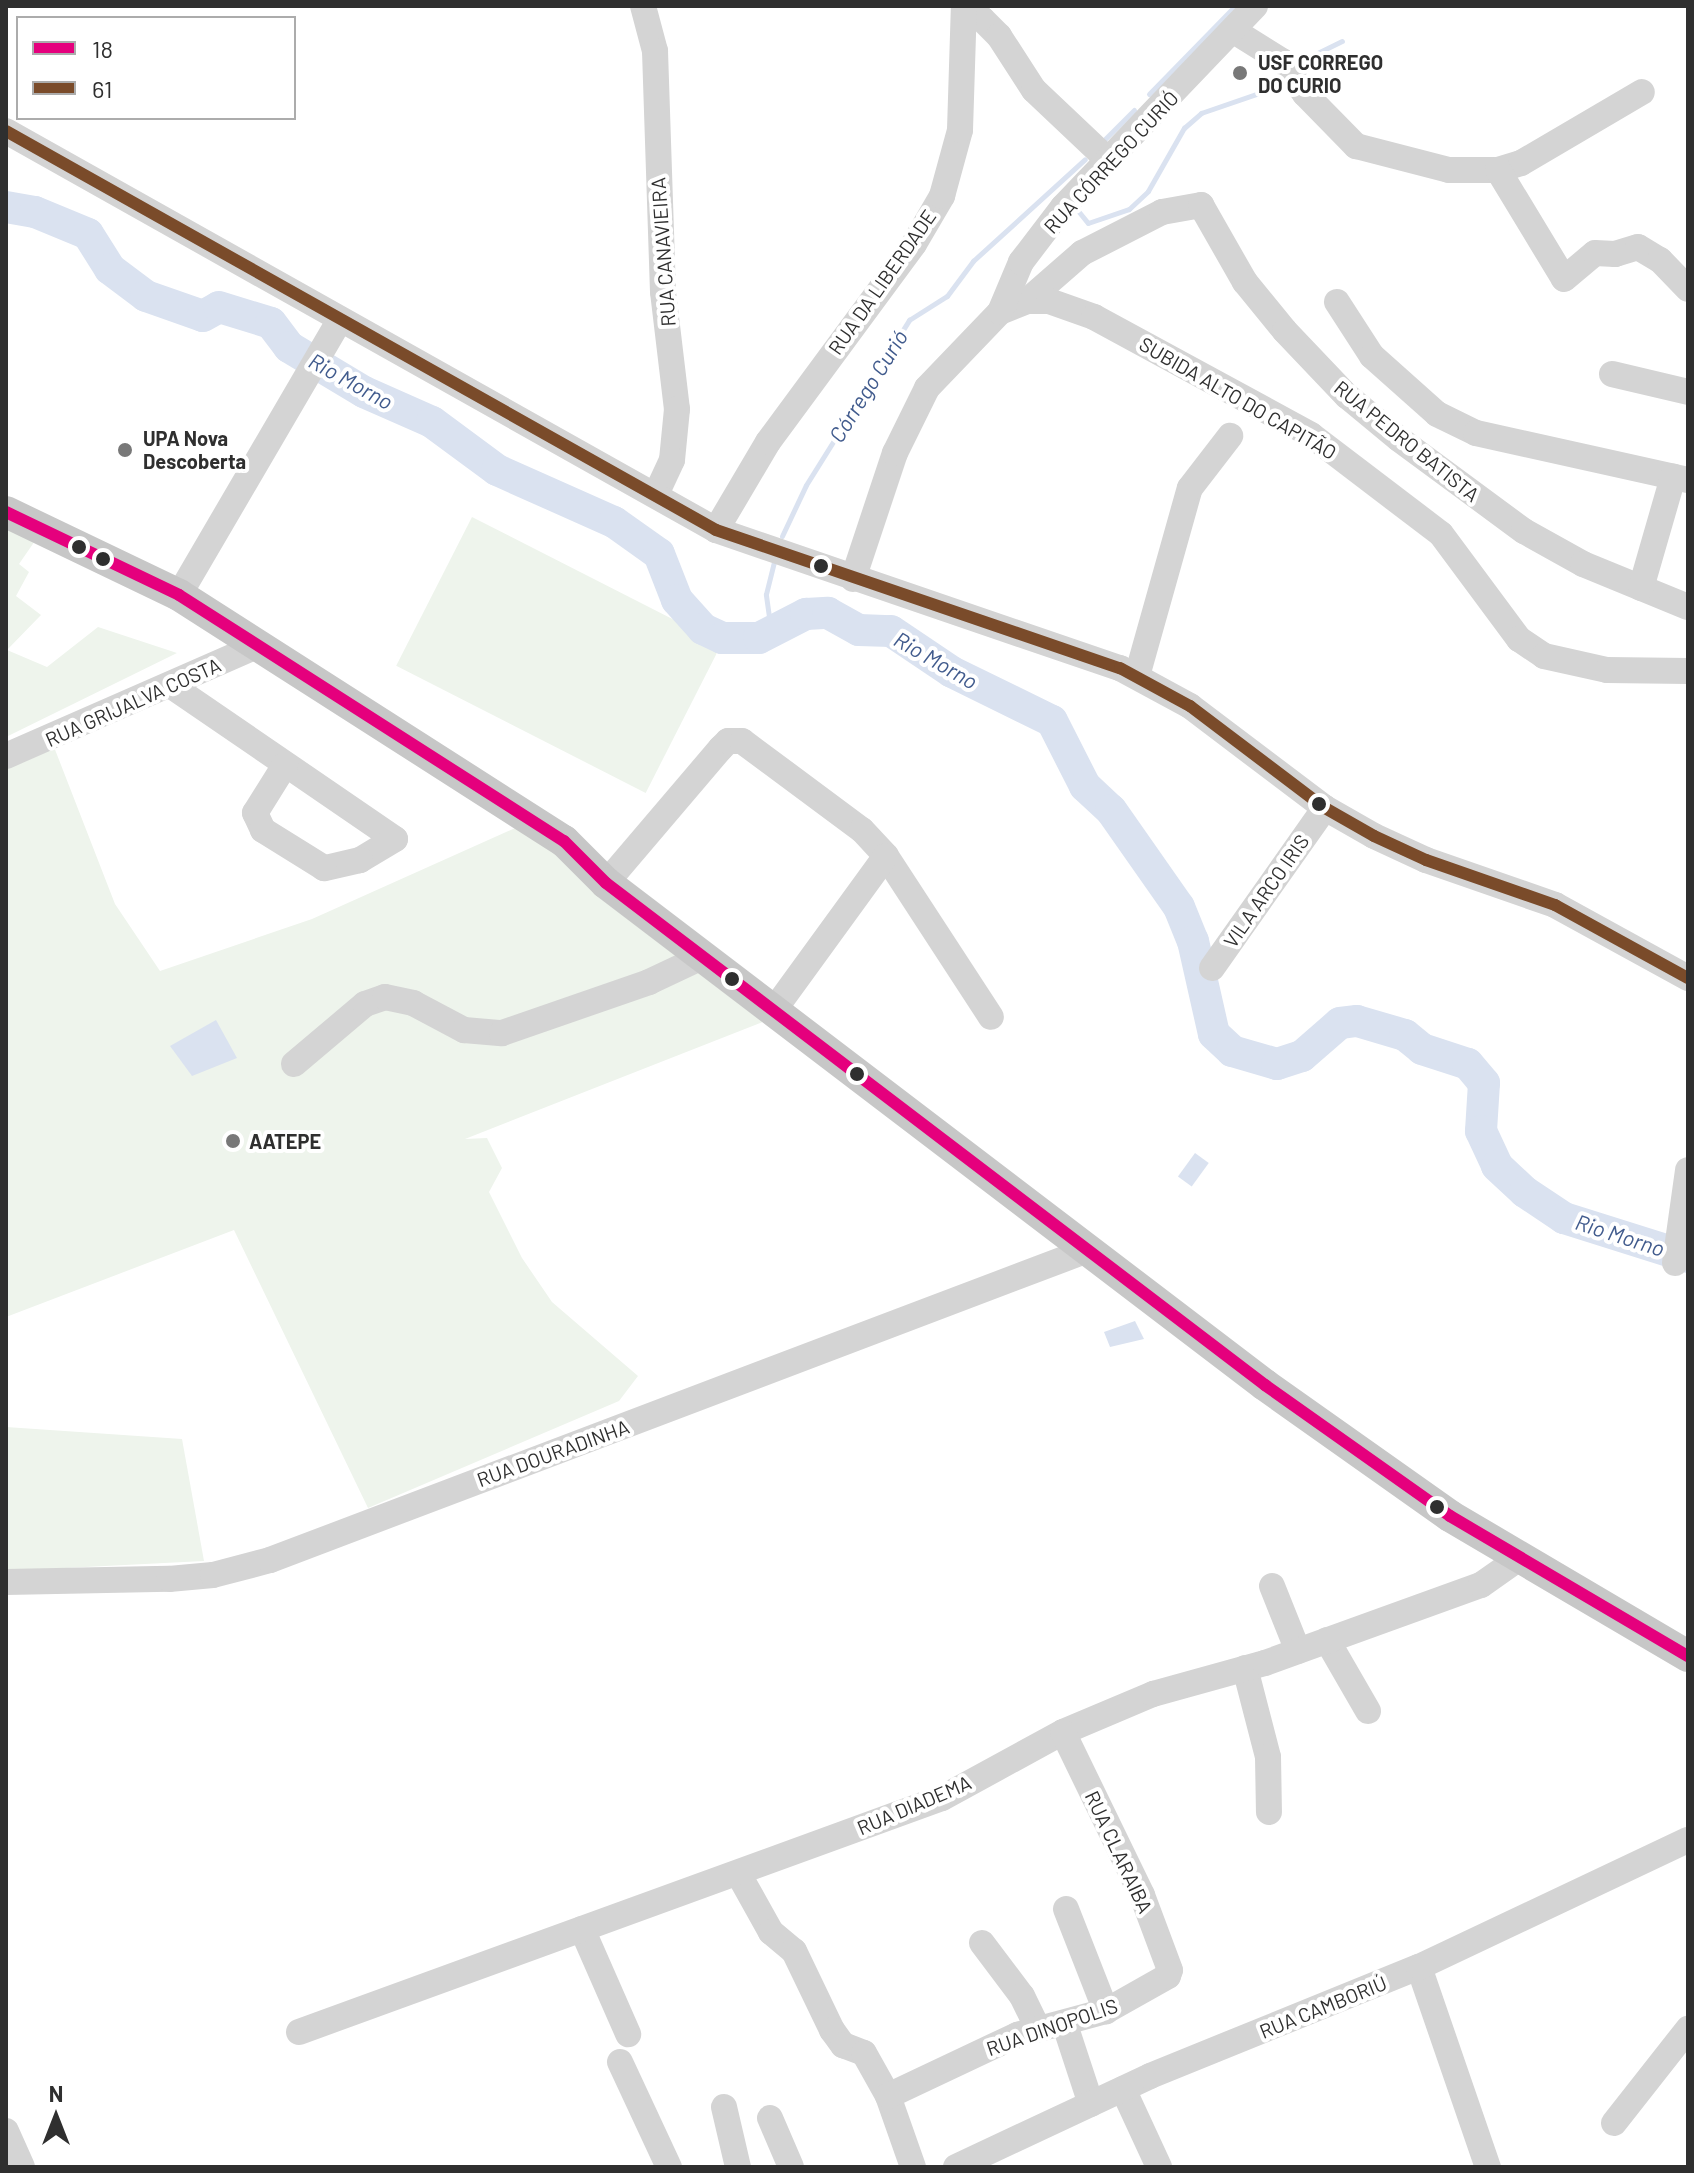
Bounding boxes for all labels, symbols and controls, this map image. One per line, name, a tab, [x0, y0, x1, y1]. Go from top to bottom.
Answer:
legend	[16, 16, 296, 120]
text: 18	[92, 34, 113, 63]
place label: USF CORREGO DO CURIO	[1258, 50, 1383, 97]
marker: USF CORREGO DO CURIO	[1229, 62, 1251, 84]
text: 61	[92, 74, 112, 103]
street label: RUA CÓRREGO CURIÓ	[1039, 86, 1183, 238]
street label: RUA CANAVIEIRA	[646, 177, 680, 327]
street label: RUA DA LIBERDADE	[823, 205, 941, 359]
water label: Córrego Curió	[823, 325, 913, 447]
street label: SUBIDA ALTO DO CAPITÃO	[1135, 332, 1341, 464]
water label: Rio Morno	[304, 347, 398, 415]
street label: RUA PEDRO BATISTA	[1330, 375, 1484, 507]
place label: UPA Nova Descoberta	[143, 426, 246, 473]
marker: UPA Nova Descoberta	[114, 439, 136, 461]
unlabelled marker	[71, 539, 87, 555]
unlabelled marker	[95, 551, 111, 567]
unlabelled marker	[813, 558, 829, 574]
water label: Rio Morno	[890, 626, 982, 694]
street label: RUA GRIJALVA COSTA	[42, 652, 224, 752]
unlabelled marker	[1311, 796, 1327, 812]
street label: VILA ARCO IRIS	[1218, 830, 1314, 952]
unlabelled marker	[724, 971, 740, 987]
unlabelled marker	[849, 1066, 865, 1082]
place label: AATEPE	[249, 1129, 321, 1153]
marker: AATEPE	[224, 1132, 242, 1150]
water label: Rio Morno	[1572, 1208, 1668, 1262]
street label: RUA DOURADINHA	[474, 1414, 632, 1492]
unlabelled marker	[1429, 1499, 1445, 1515]
street label: RUA DIADEMA	[853, 1770, 975, 1840]
street label: RUA CLARAIBA	[1080, 1787, 1158, 1917]
street label: RUA CAMBORIÚ	[1256, 1971, 1390, 2043]
street label: RUA DINOPOLIS	[983, 1993, 1121, 2061]
north arrow	[16, 2077, 96, 2157]
text: N	[49, 2080, 63, 2106]

